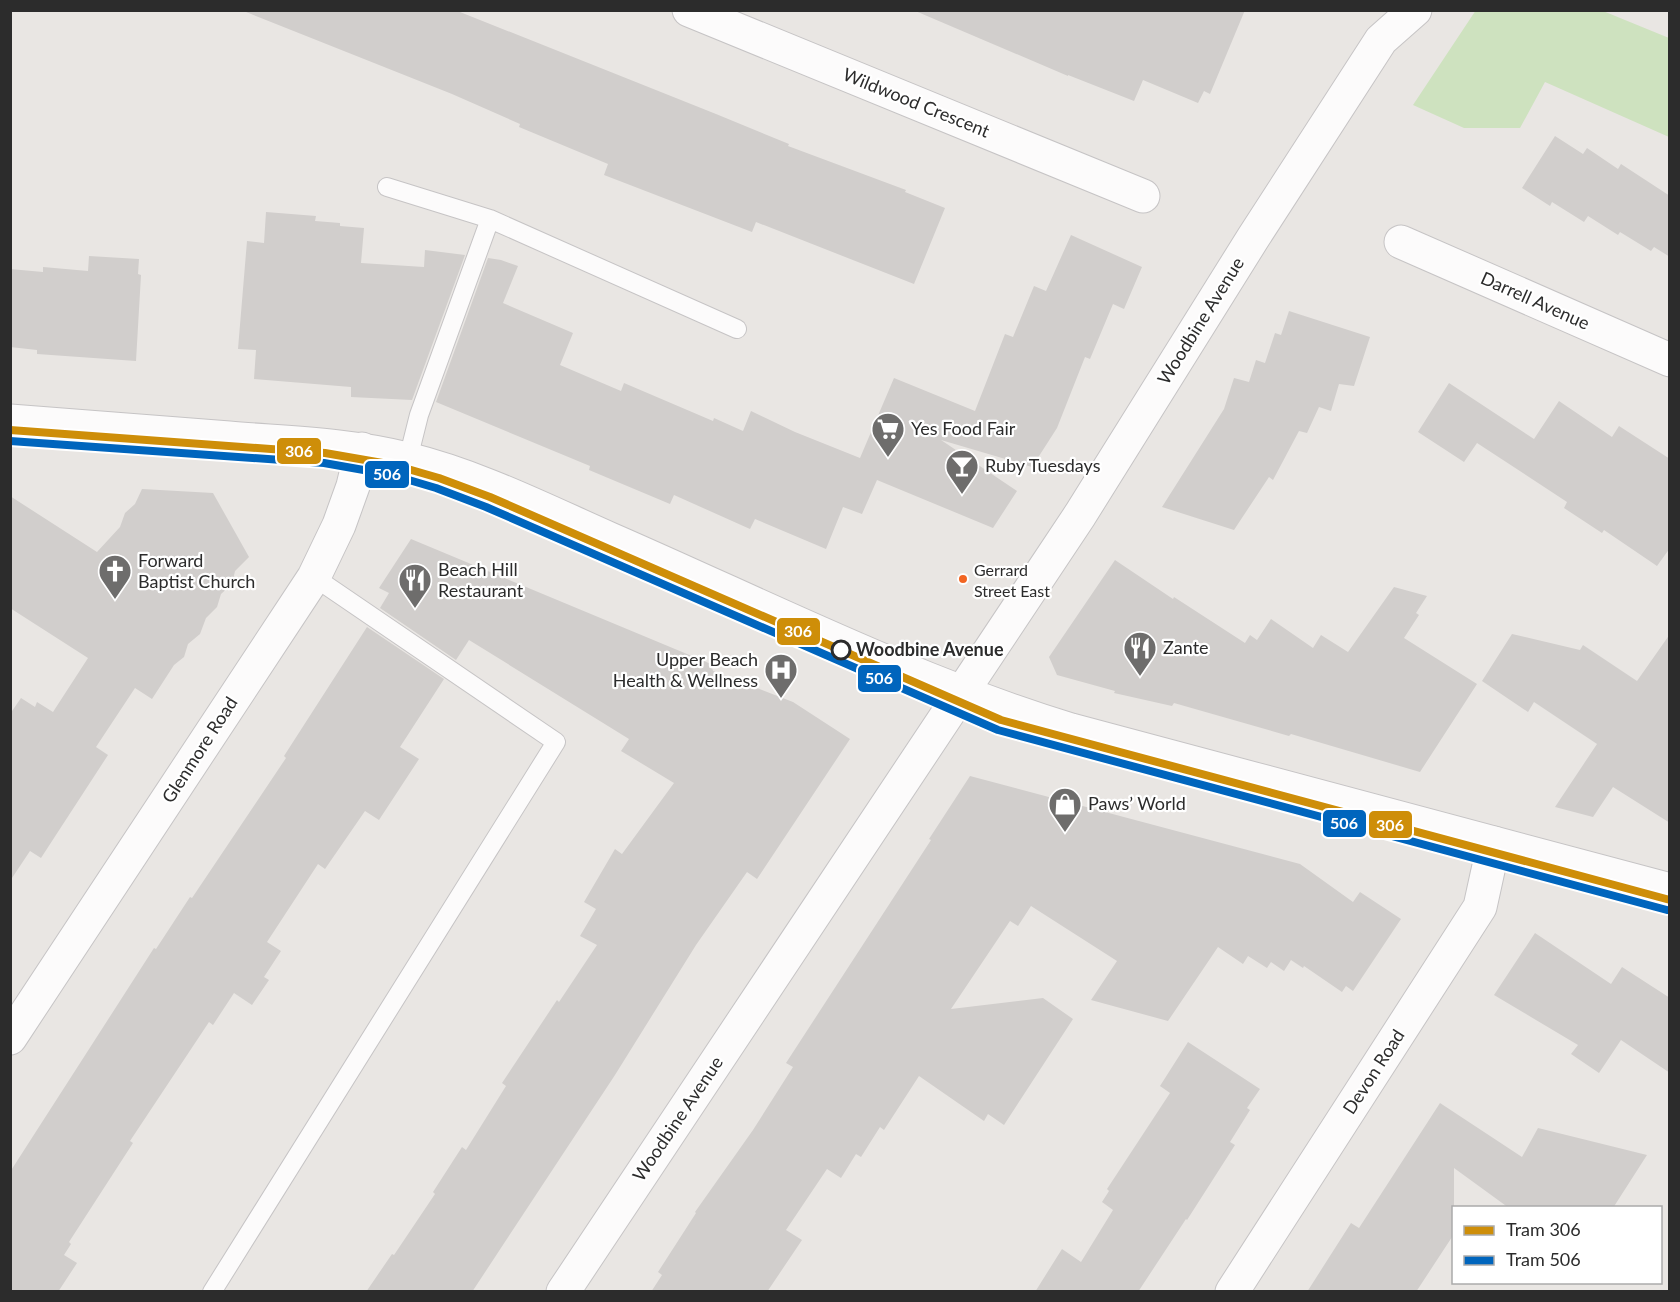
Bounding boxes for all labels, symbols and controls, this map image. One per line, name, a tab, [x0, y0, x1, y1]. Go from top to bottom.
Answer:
street label: Wildwood Crescent	[840, 63, 993, 142]
street label: Woodbine Avenue	[1152, 253, 1248, 388]
street label: Darrell Avenue	[1478, 266, 1593, 334]
supermarket icon: Yes Food Fair	[870, 411, 906, 458]
place label: Yes Food Fair	[911, 417, 1016, 439]
line badge: 306	[276, 437, 322, 465]
text: 306	[285, 441, 313, 460]
bar icon: Ruby Tuesdays	[944, 448, 980, 495]
place label: Ruby Tuesdays	[985, 454, 1101, 476]
line badge: 506	[364, 460, 410, 489]
text: 506	[373, 464, 401, 483]
place label: Forward Baptist Church	[138, 549, 255, 592]
church icon: Forward Baptist Church	[97, 553, 133, 600]
place label: Beach Hill Restaurant	[438, 558, 524, 601]
place label: Gerrard Street East	[974, 560, 1050, 600]
restaurant icon: Beach Hill Restaurant	[397, 562, 433, 609]
marker: Gerrard Street East	[957, 573, 969, 585]
line badge: 306	[776, 617, 821, 646]
text: 306	[784, 621, 812, 640]
restaurant icon: Zante	[1122, 630, 1158, 677]
place label: Zante	[1163, 636, 1209, 658]
place label: Woodbine Avenue	[856, 638, 1004, 660]
marker: Woodbine Avenue	[831, 640, 851, 660]
place label: Upper Beach Health & Wellness	[613, 648, 758, 691]
hospital icon: Upper Beach Health & Wellness	[763, 652, 799, 699]
line badge: 506	[857, 664, 902, 693]
text: 506	[865, 668, 893, 687]
street label: Glenmore Road	[157, 692, 242, 807]
shop icon: Paws’ World	[1047, 786, 1083, 833]
place label: Paws’ World	[1088, 792, 1186, 814]
line badge: 506	[1322, 809, 1367, 838]
line badge: 306	[1368, 810, 1413, 839]
text: 506	[1330, 813, 1358, 832]
text: 306	[1376, 815, 1404, 834]
street label: Devon Road	[1338, 1025, 1409, 1118]
street label: Woodbine Avenue	[627, 1052, 727, 1185]
legend	[1452, 1206, 1662, 1284]
text: Tram 306	[1506, 1218, 1581, 1240]
text: Tram 506	[1506, 1248, 1581, 1270]

